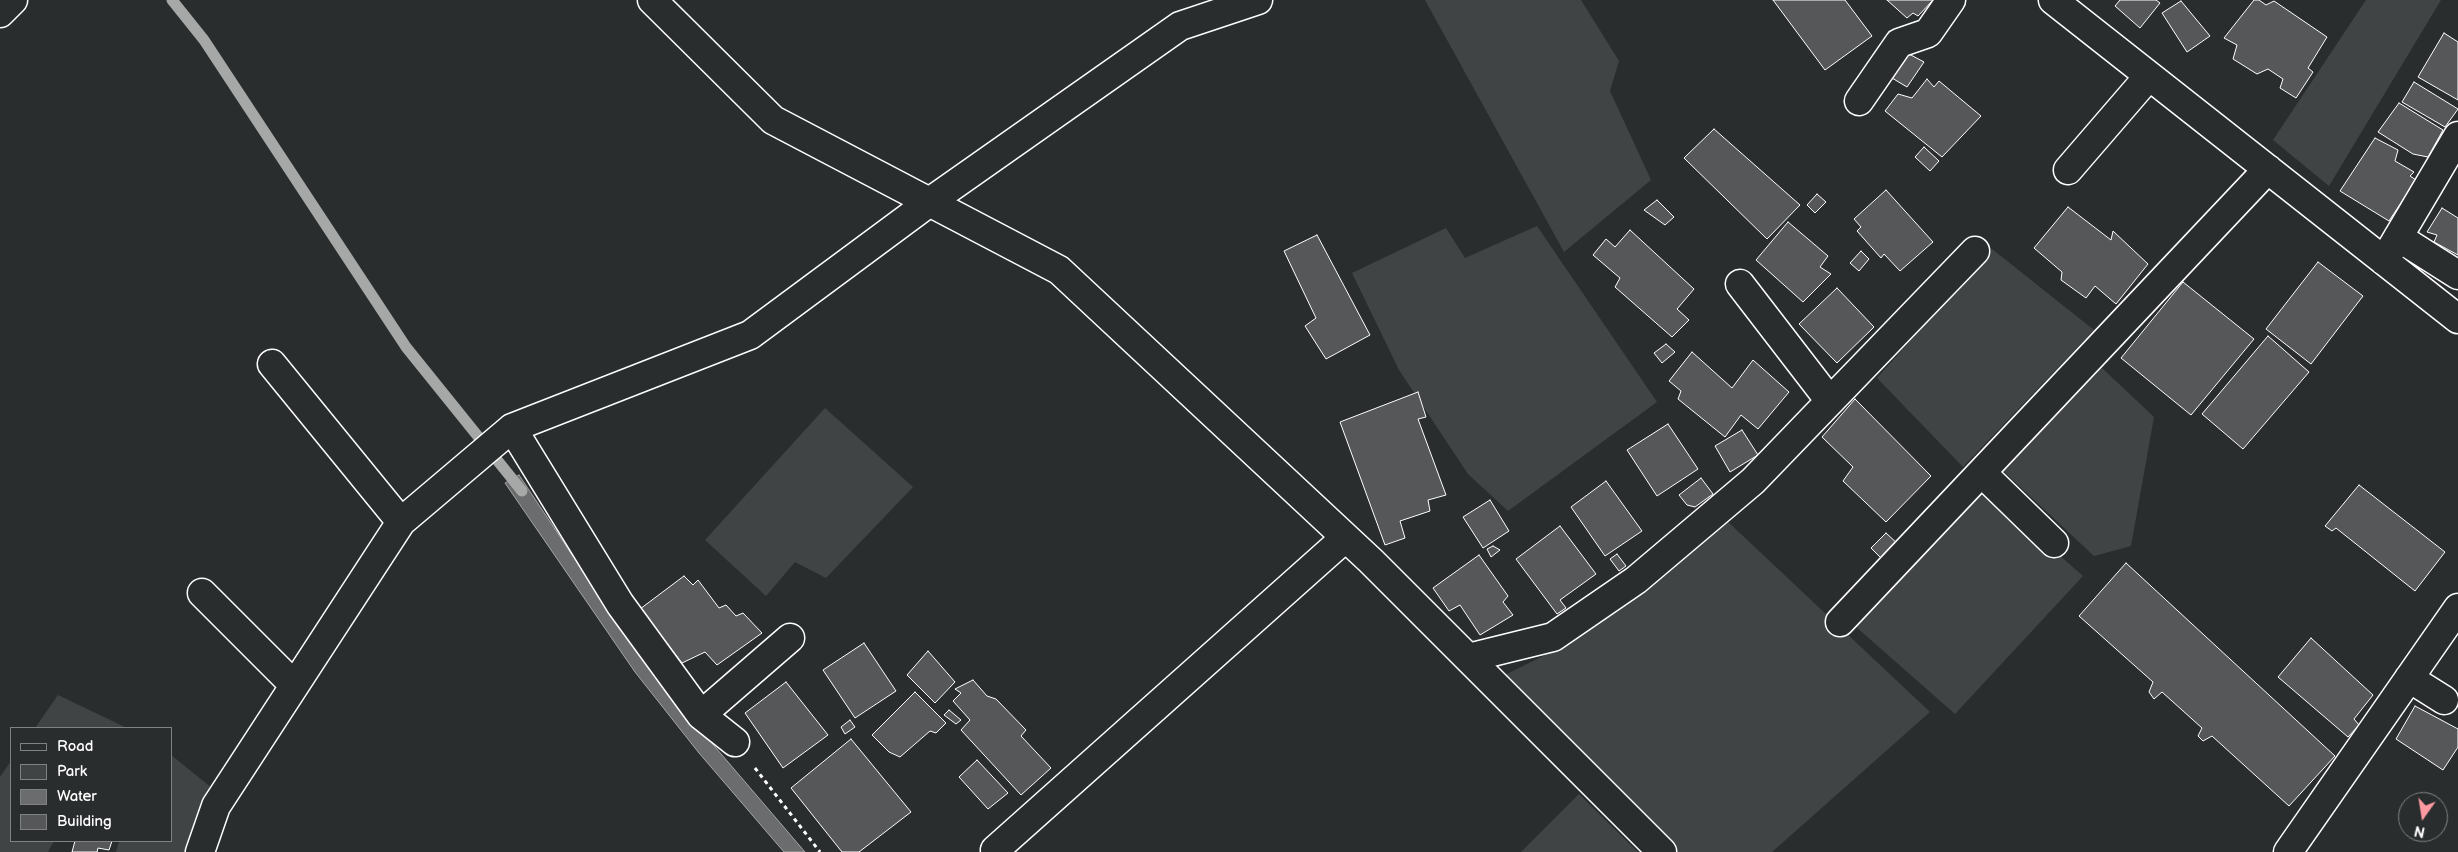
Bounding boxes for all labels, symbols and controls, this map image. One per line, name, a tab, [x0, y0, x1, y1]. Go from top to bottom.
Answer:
legend	[10, 727, 172, 842]
text: Road	[57, 737, 93, 756]
text: Park	[57, 762, 87, 781]
text: Water	[57, 787, 97, 806]
north arrow	[2398, 792, 2448, 842]
text: Building	[57, 812, 112, 831]
text: N	[2413, 822, 2427, 841]

